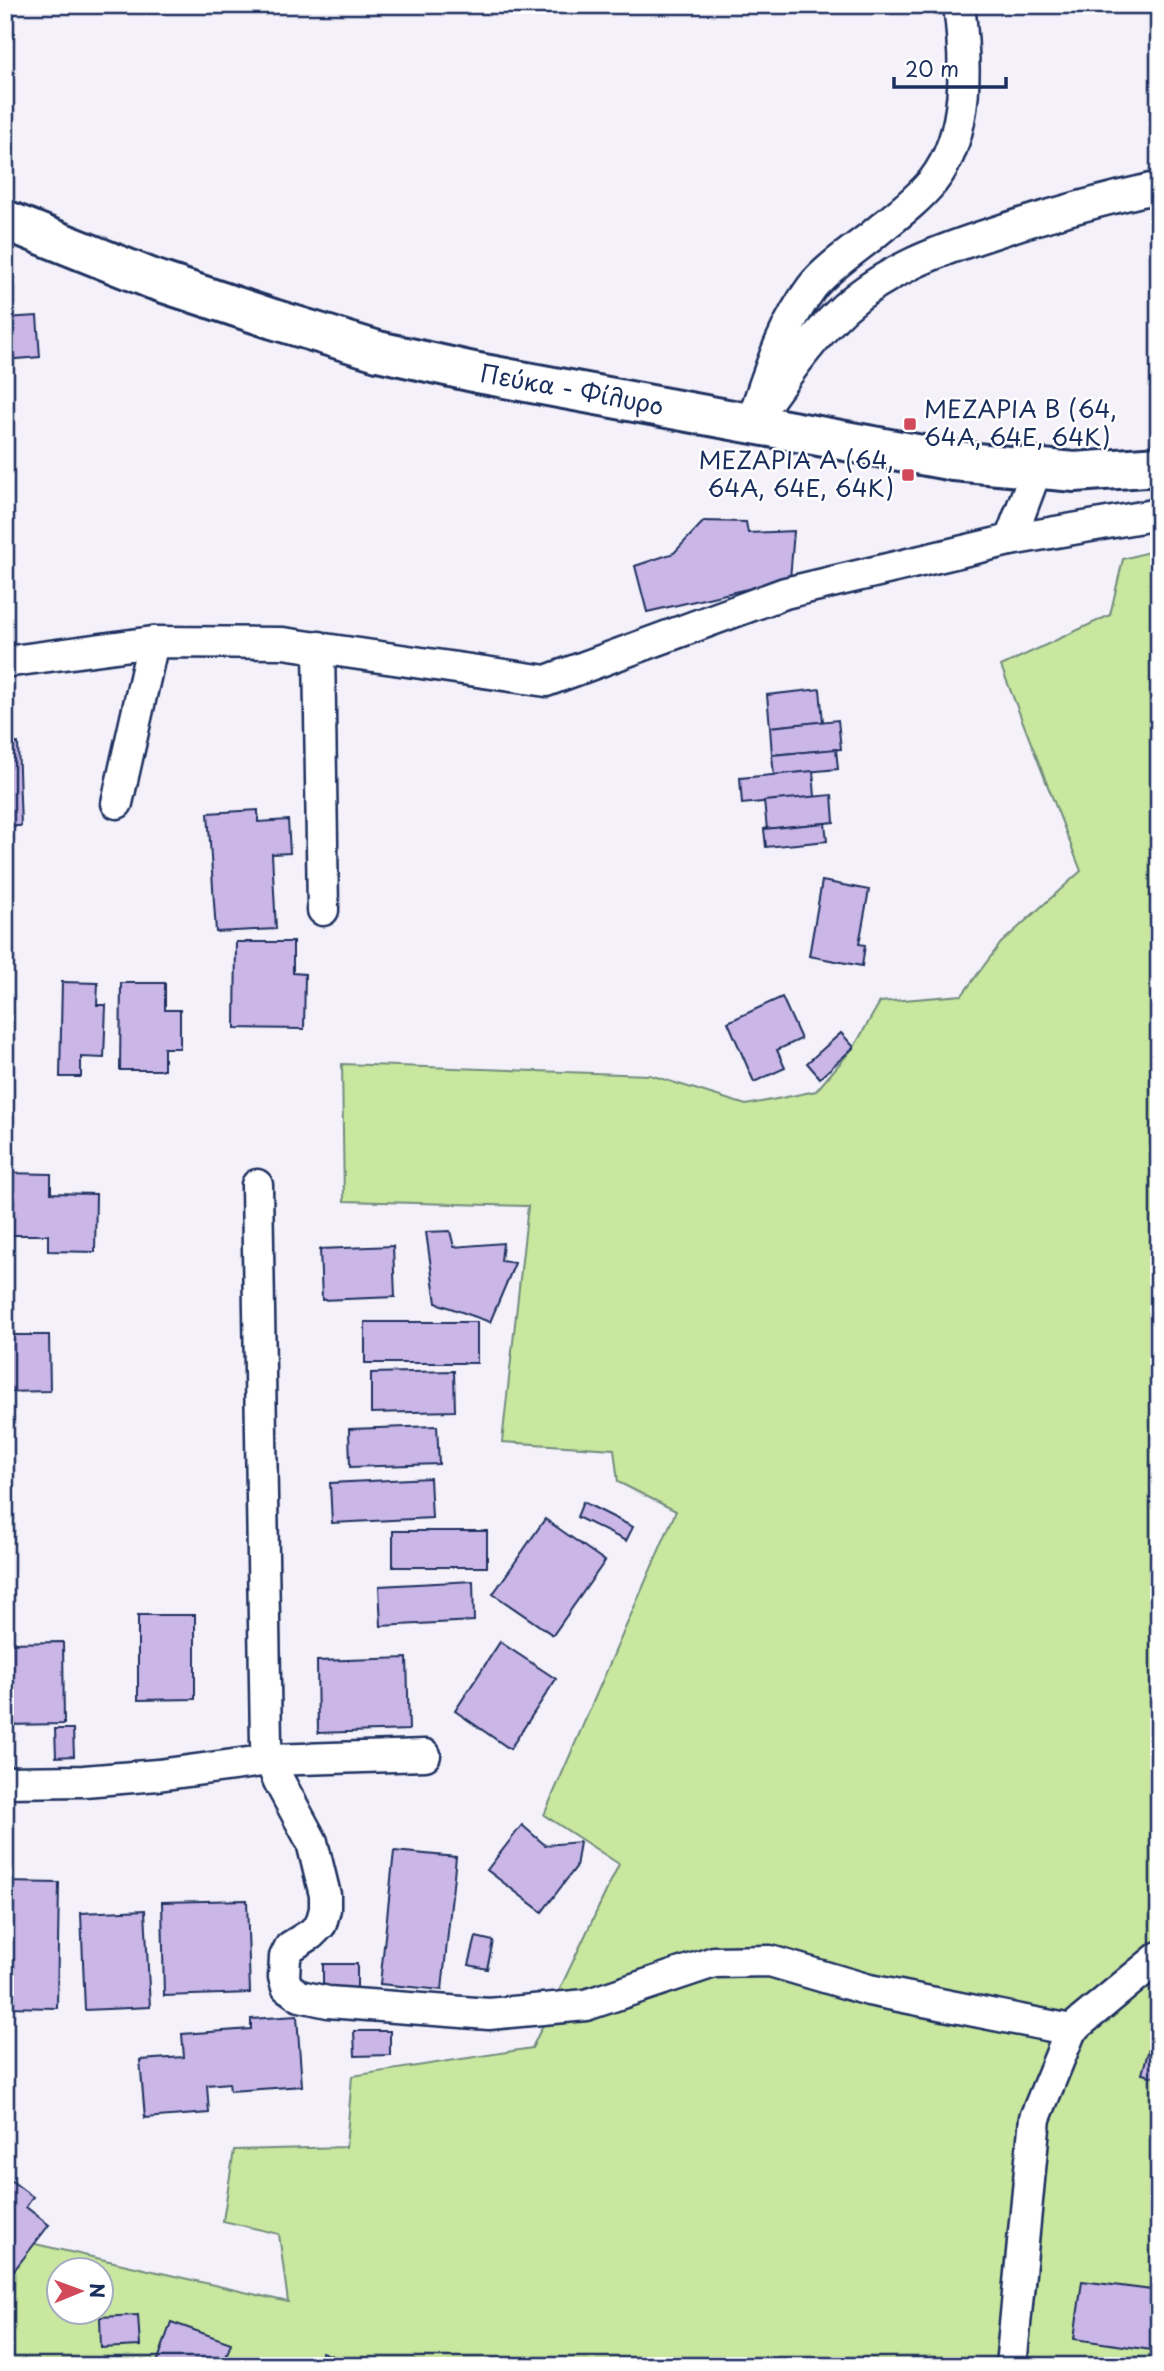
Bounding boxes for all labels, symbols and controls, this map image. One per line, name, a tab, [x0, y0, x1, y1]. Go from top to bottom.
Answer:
scale bar	[894, 46, 1006, 90]
text: 20 m	[905, 52, 959, 84]
street label: Πεύκα - Φίλυρο	[477, 354, 667, 423]
place label: ΜΕΖΑΡΙΑ B (64, 64Α, 64Ε, 64Κ)	[924, 390, 1117, 454]
marker: ΜΕΖΑΡΙΑ B (64, 64Α, 64Ε, 64Κ)	[902, 416, 918, 432]
place label: ΜΕΖΑΡΙΑ A (64, 64Α, 64Ε, 64Κ)	[699, 441, 894, 505]
marker: ΜΕΖΑΡΙΑ A (64, 64Α, 64Ε, 64Κ)	[900, 467, 916, 483]
north arrow	[46, 2256, 116, 2326]
text: N	[84, 2283, 112, 2298]

